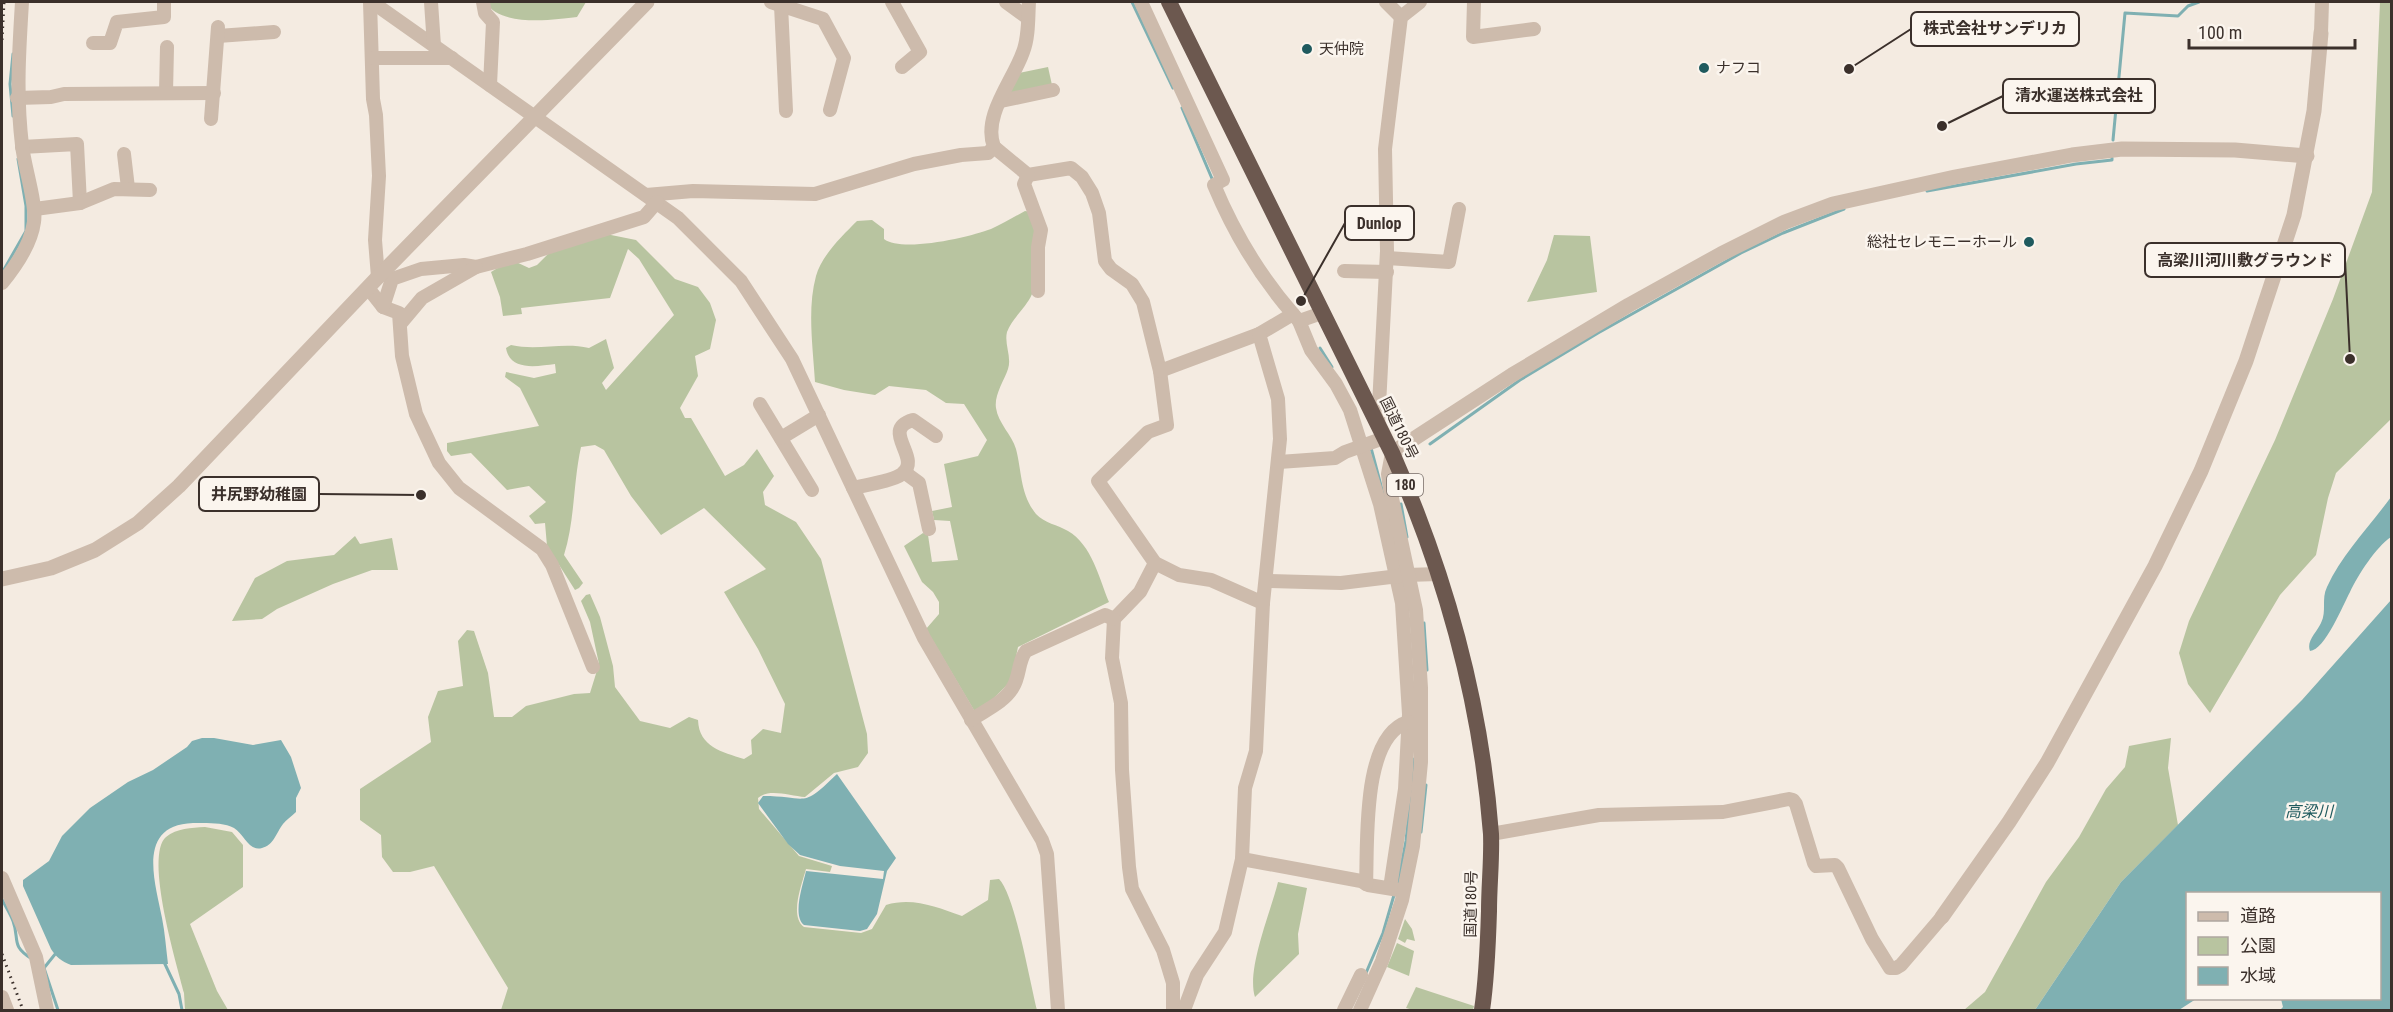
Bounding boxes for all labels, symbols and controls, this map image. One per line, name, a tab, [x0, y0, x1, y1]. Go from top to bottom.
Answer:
callout: 株式会社サンデリカ	[1911, 12, 2079, 46]
scale bar	[2189, 12, 2356, 50]
text: 株式会社サンデリカ	[1923, 19, 2067, 38]
text: 100 m	[2198, 22, 2242, 43]
place label: 天仲院	[1319, 40, 1364, 58]
marker: 天仲院	[1300, 42, 1314, 56]
place label: ナフコ	[1716, 59, 1761, 77]
marker: ナフコ	[1697, 61, 1711, 75]
callout: 清水運送株式会社	[2003, 79, 2155, 113]
text: 清水運送株式会社	[2015, 86, 2143, 105]
callout: Dunlop	[1345, 206, 1414, 240]
text: Dunlop	[1357, 214, 1401, 233]
place label: 総社セレモニーホール	[1867, 233, 2017, 251]
marker: 総社セレモニーホール	[2022, 235, 2036, 249]
callout: 高梁川河川敷グラウンド	[2145, 243, 2345, 277]
text: 高梁川河川敷グラウンド	[2157, 251, 2333, 270]
street label: 国道180号	[1376, 394, 1422, 462]
road number: 180	[1387, 474, 1423, 496]
callout: 井尻野幼稚園	[199, 477, 319, 511]
text: 井尻野幼稚園	[211, 485, 307, 504]
water label: 高梁川	[2285, 802, 2335, 821]
street label: 国道180号	[1461, 870, 1481, 938]
legend	[2186, 892, 2381, 1000]
text: 道路	[2240, 905, 2276, 926]
text: 公園	[2240, 935, 2276, 956]
text: 水域	[2240, 965, 2276, 986]

